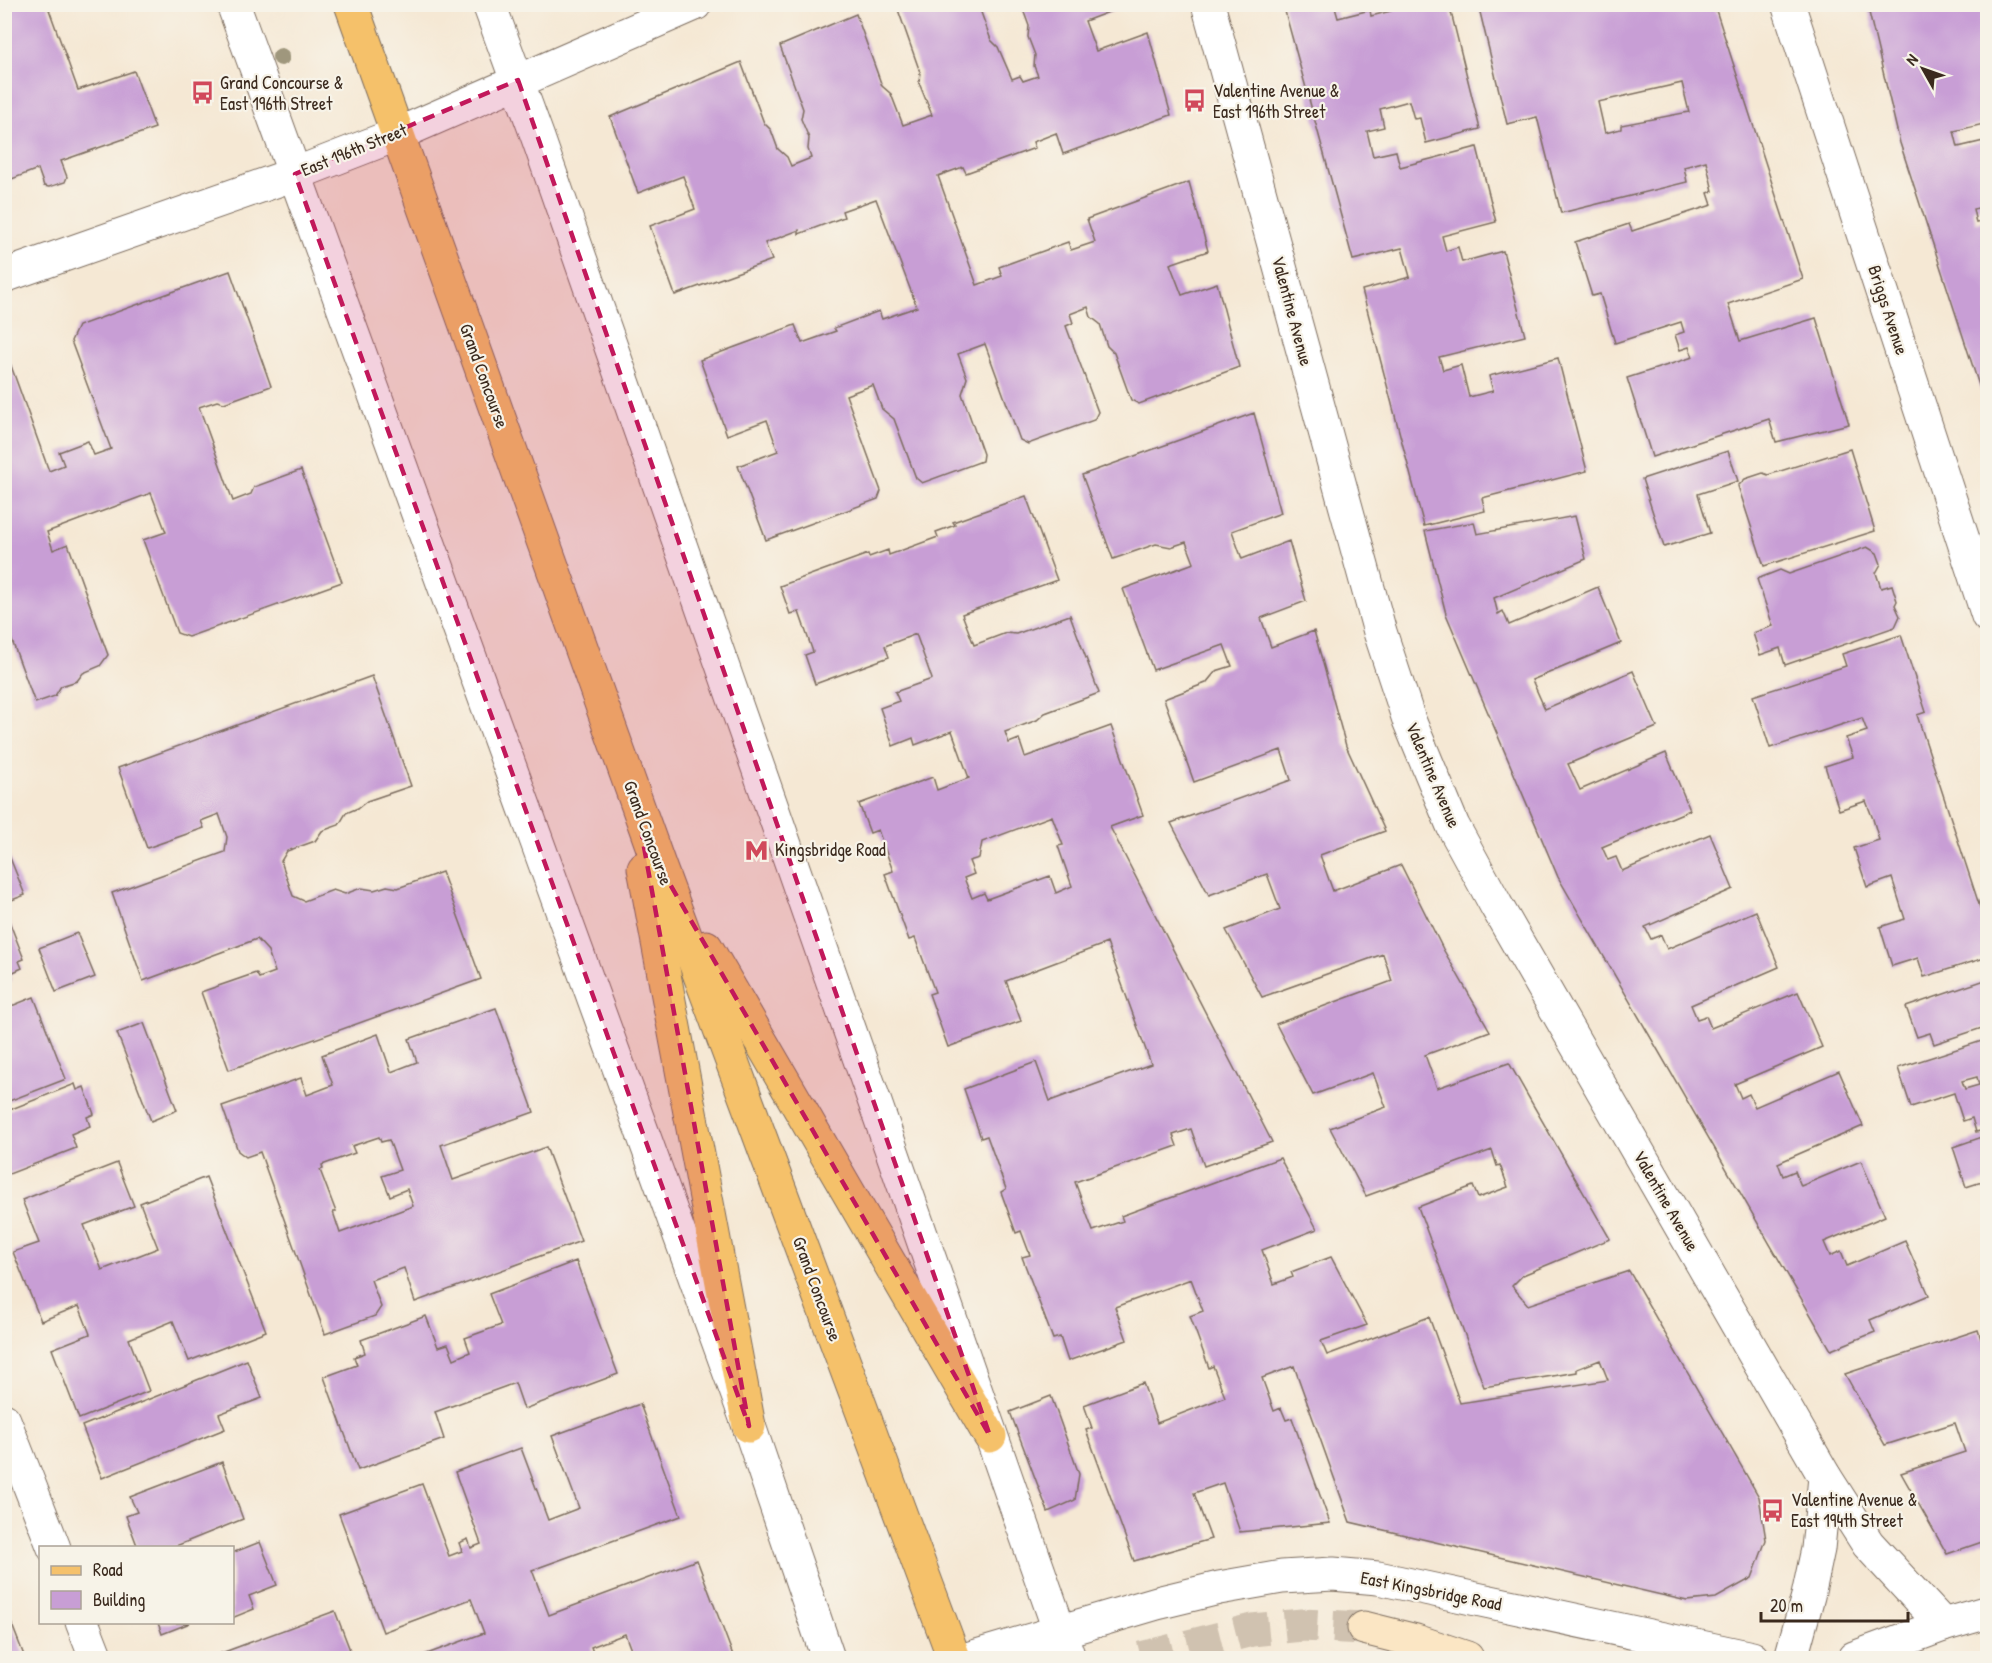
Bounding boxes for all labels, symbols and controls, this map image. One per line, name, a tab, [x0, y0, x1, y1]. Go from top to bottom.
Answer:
north arrow	[1893, 39, 1953, 99]
text: N	[1900, 49, 1923, 70]
place label: Grand Concourse & East 196th Street	[220, 70, 343, 116]
place label: Valentine Avenue & East 196th Street	[1213, 78, 1339, 124]
bus stop icon: Grand Concourse & East 196th Street	[189, 80, 215, 106]
bus stop icon: Valentine Avenue & East 196th Street	[1182, 88, 1208, 114]
street label: East 196th Street	[297, 117, 411, 182]
street label: Valentine Avenue	[1266, 253, 1319, 368]
street label: Briggs Avenue	[1862, 262, 1915, 358]
street label: Grand Concourse	[454, 320, 515, 432]
street label: Valentine Avenue	[1400, 718, 1467, 832]
street label: Grand Concourse	[618, 777, 679, 889]
metro station icon: Kingsbridge Road	[744, 837, 770, 863]
place label: Kingsbridge Road	[775, 837, 886, 862]
street label: Valentine Avenue	[1627, 1146, 1705, 1256]
street label: Grand Concourse	[787, 1233, 848, 1345]
place label: Valentine Avenue & East 194th Street	[1791, 1487, 1917, 1533]
bus stop icon: Valentine Avenue & East 194th Street	[1760, 1497, 1786, 1523]
legend	[39, 1546, 234, 1624]
text: Road	[93, 1557, 123, 1582]
street label: East Kingsbridge Road	[1359, 1565, 1504, 1616]
scale bar	[1761, 1585, 1908, 1623]
text: Building	[93, 1587, 145, 1612]
text: 20 m	[1770, 1593, 1803, 1618]

